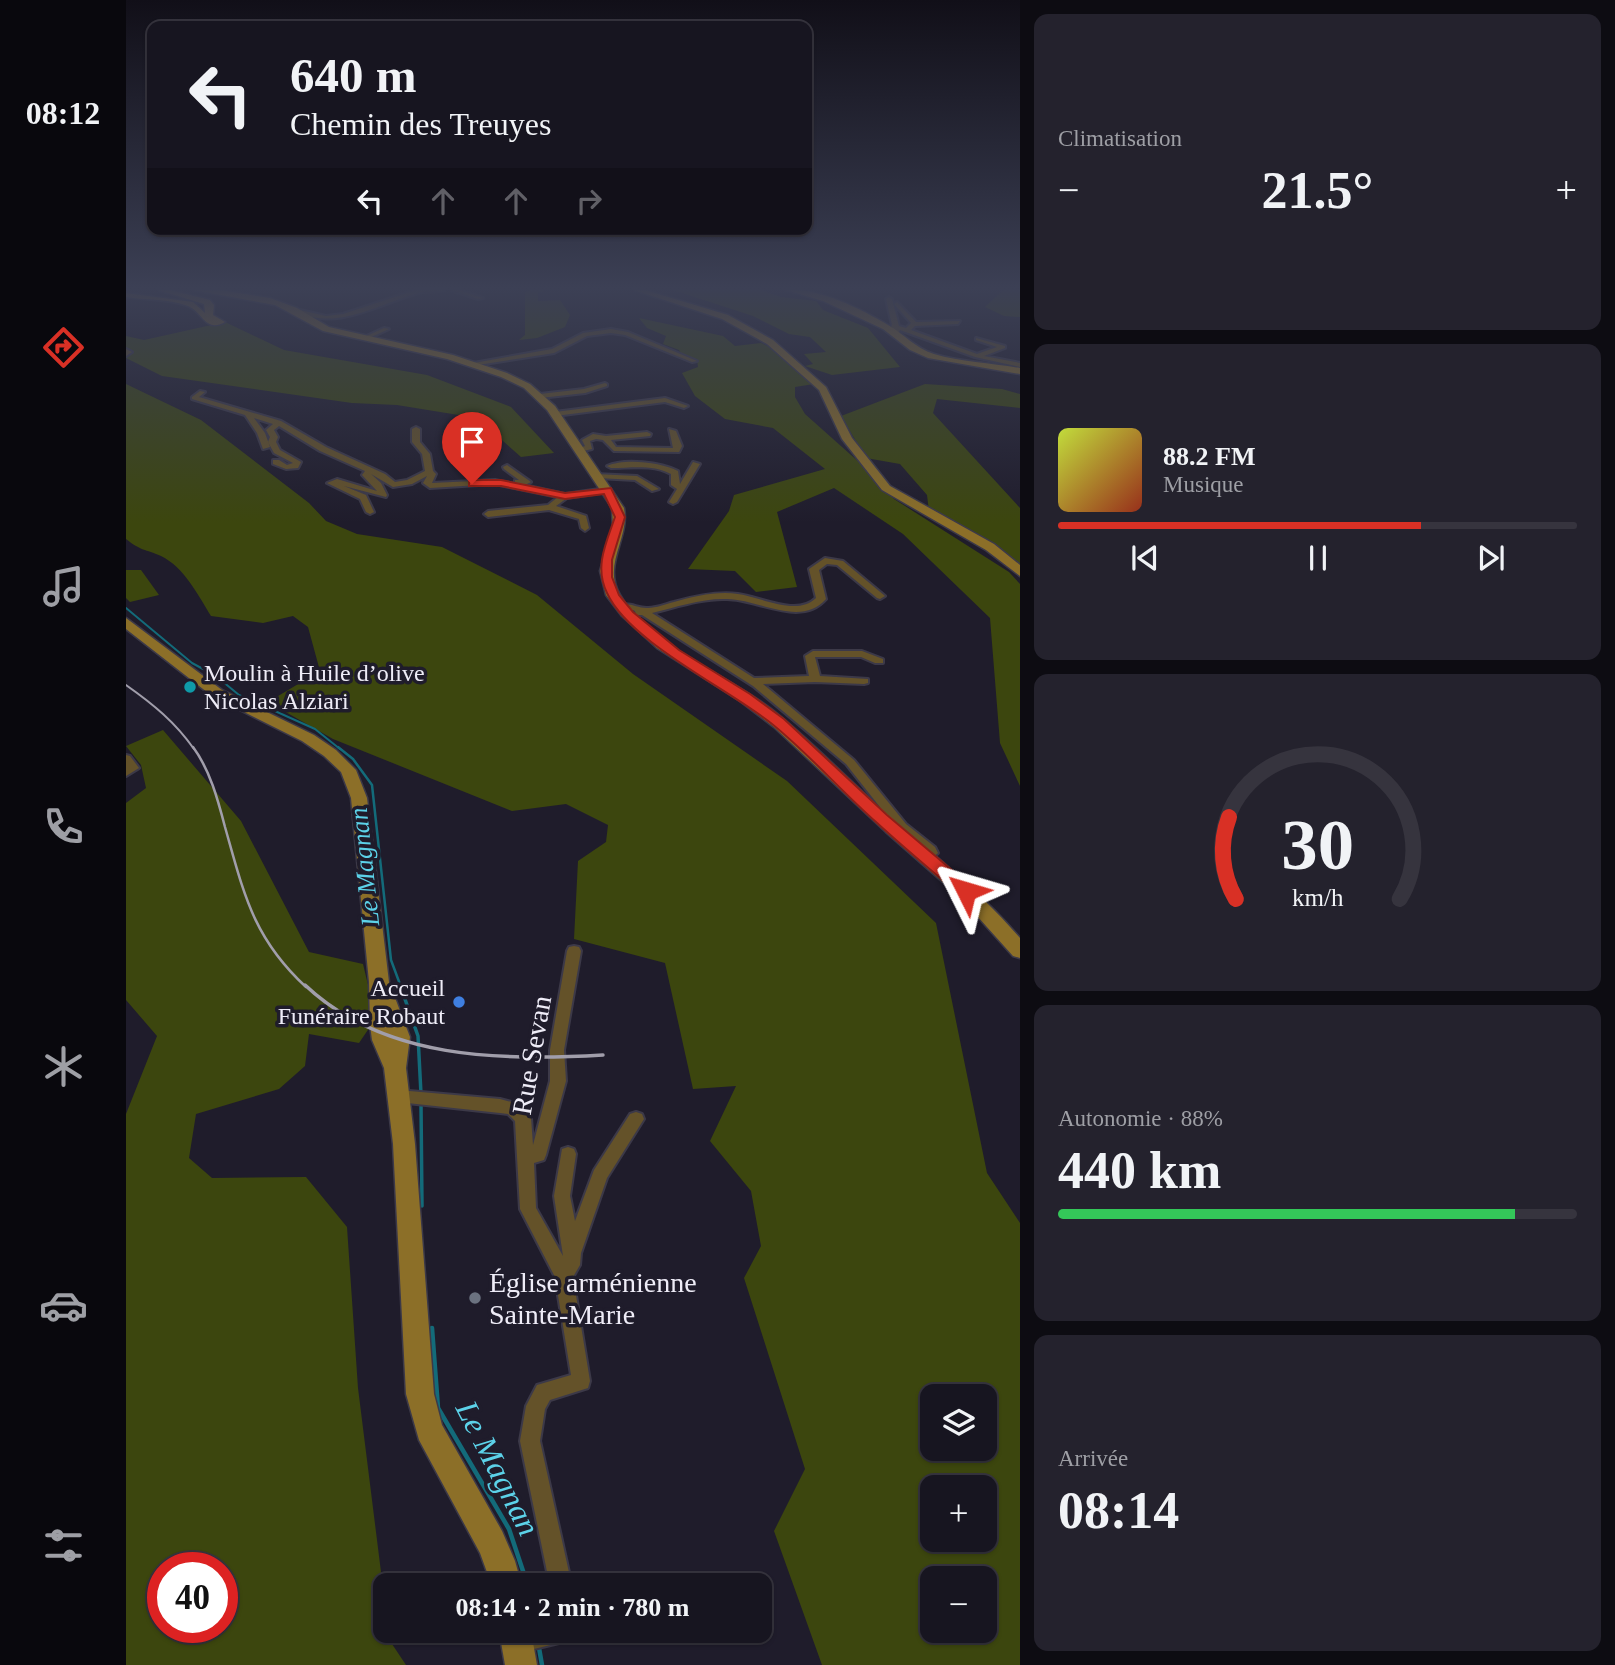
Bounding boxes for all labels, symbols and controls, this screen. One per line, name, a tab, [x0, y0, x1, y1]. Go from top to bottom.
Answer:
text: 640 m	[290, 48, 417, 103]
icon: left	[175, 49, 266, 140]
text: 08:12	[26, 95, 100, 131]
text: Chemin des Treuyes	[290, 106, 551, 142]
text: Climatisation	[1058, 126, 1182, 151]
text: 21.5°	[1262, 162, 1373, 219]
text: −	[1058, 169, 1079, 211]
text: +	[1556, 169, 1577, 211]
icon: left	[351, 182, 389, 220]
icon: ahead	[424, 182, 462, 220]
icon: ahead	[497, 182, 535, 220]
icon: right	[570, 182, 608, 220]
icon: directions	[39, 323, 88, 372]
pin	[442, 412, 502, 484]
icon: arrive	[453, 423, 491, 461]
text: 88.2 FM	[1163, 442, 1255, 471]
text: Musique	[1163, 472, 1244, 497]
icon: previous	[1126, 539, 1164, 577]
icon: pause	[1299, 539, 1337, 577]
icon: next	[1472, 539, 1510, 577]
icon: music	[39, 562, 88, 611]
place label: Moulin à Huile d’olive Nicolas Alziari	[204, 660, 425, 714]
marker: Moulin à Huile d’olive Nicolas Alziari	[182, 679, 198, 695]
icon: phone	[39, 802, 88, 851]
text: 30	[1281, 804, 1354, 885]
water label: Le Magnan	[344, 806, 385, 929]
position arrow	[929, 854, 1003, 928]
text: km/h	[1292, 883, 1344, 910]
place label: Accueil Funéraire Robaut	[278, 975, 445, 1029]
street label: Rue Sevan	[506, 993, 557, 1117]
marker: Accueil Funéraire Robaut	[451, 994, 467, 1010]
icon: climate	[39, 1042, 88, 1091]
text: Autonomie · 88%	[1058, 1106, 1223, 1131]
text: 440 km	[1058, 1142, 1221, 1199]
place label: Église arménienne Sainte-Marie	[489, 1267, 697, 1330]
icon: car	[39, 1281, 88, 1330]
marker: Église arménienne Sainte-Marie	[467, 1290, 483, 1306]
map controls	[920, 1384, 997, 1643]
button: layers	[920, 1384, 997, 1461]
water label: Le Magnan	[448, 1394, 547, 1542]
text: Arrivée	[1058, 1446, 1128, 1471]
button: +	[920, 1475, 997, 1552]
text: 08:14	[1058, 1482, 1179, 1539]
icon: filters	[39, 1521, 88, 1570]
speed limit sign: 40	[147, 1552, 238, 1643]
button: −	[920, 1566, 997, 1643]
text: 08:14 · 2 min · 780 m	[456, 1593, 690, 1622]

